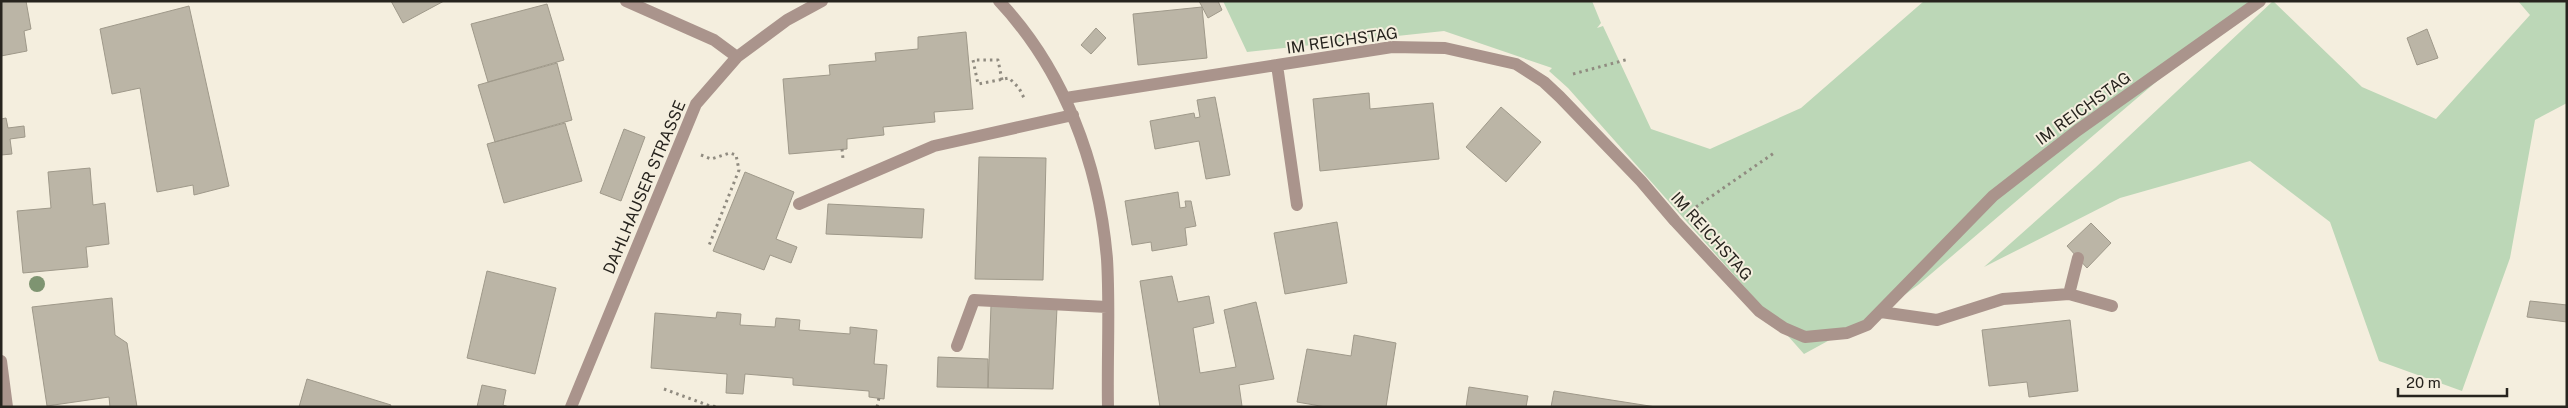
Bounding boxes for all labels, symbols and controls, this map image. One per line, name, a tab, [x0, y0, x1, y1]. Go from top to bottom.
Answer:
street label: IM REICHSTAG	[1285, 23, 1399, 58]
street label: IM REICHSTAG	[2032, 68, 2134, 149]
street label: DAHLHAUSER STRASSE	[599, 98, 690, 277]
street label: IM REICHSTAG	[1667, 188, 1756, 284]
scale bar	[2398, 366, 2507, 398]
text: 20 m	[2406, 374, 2441, 391]

